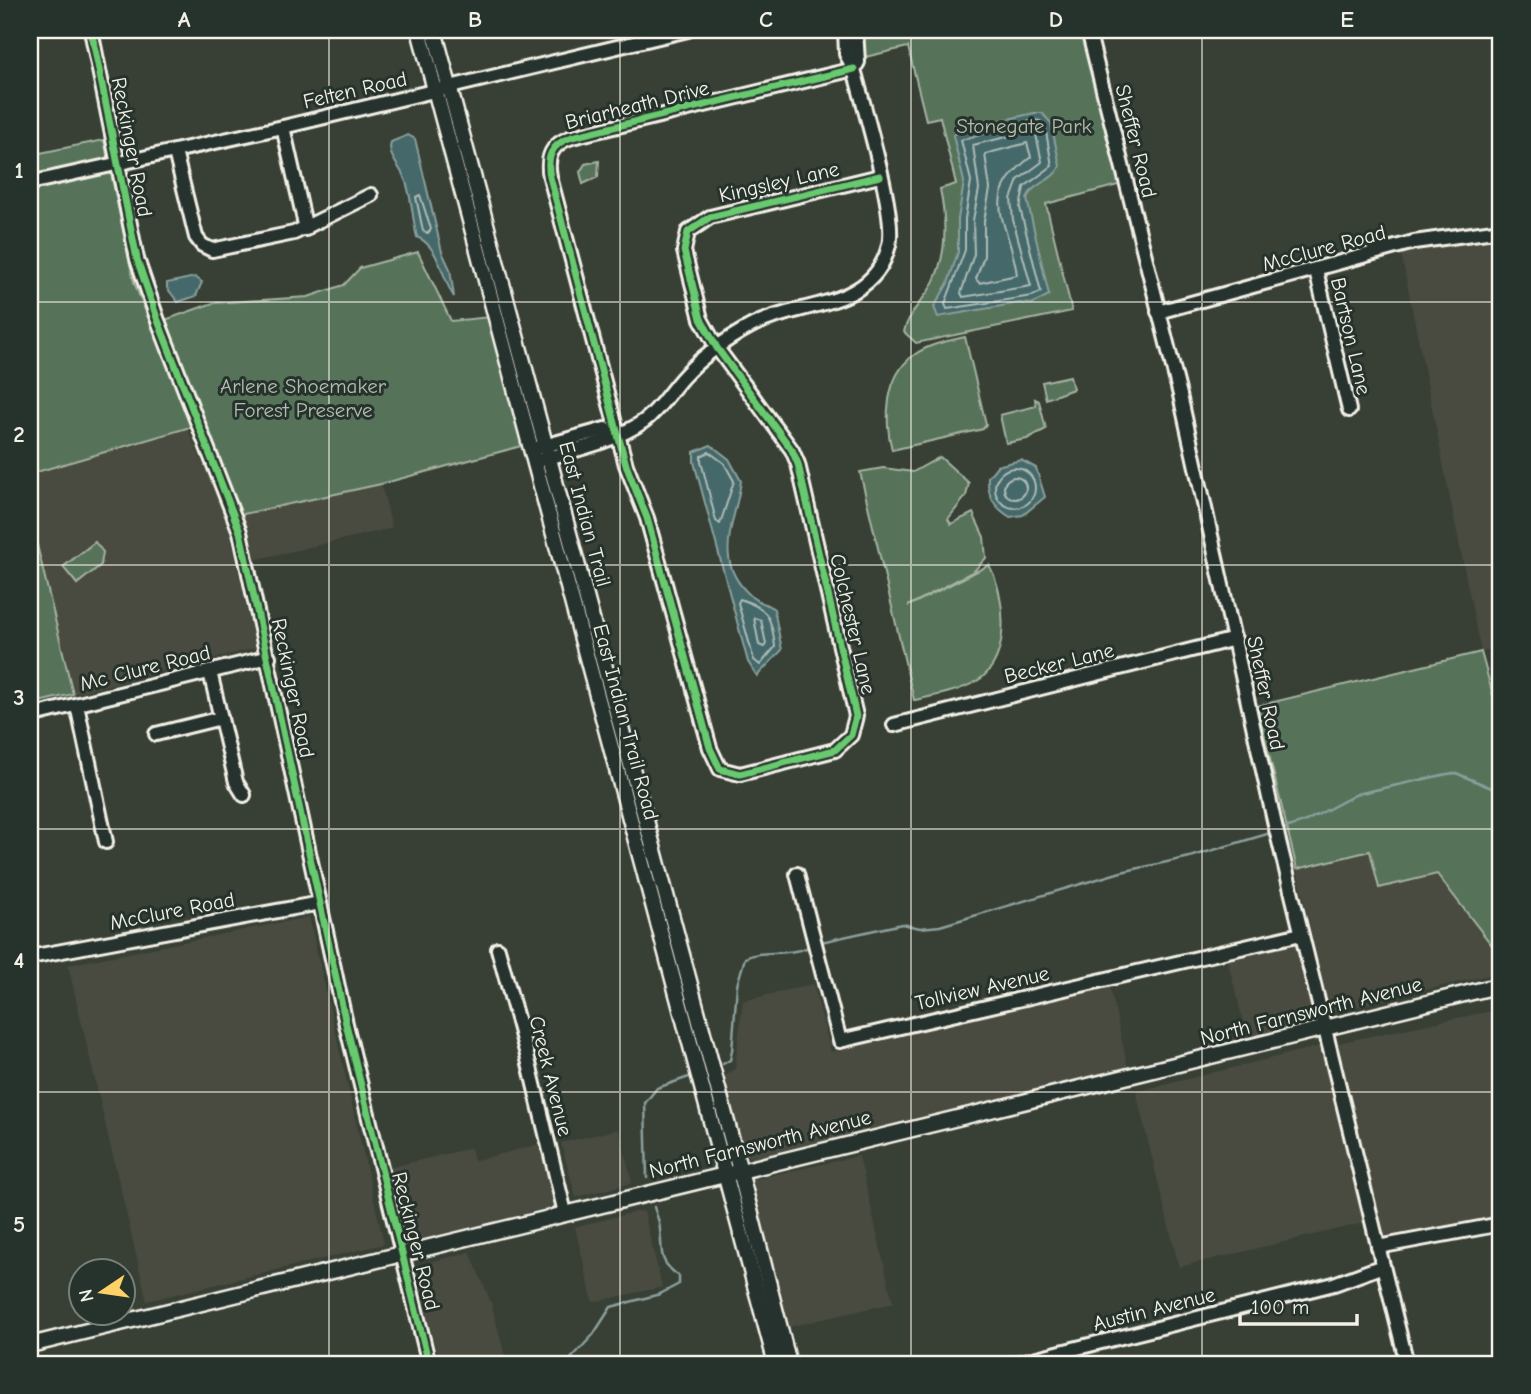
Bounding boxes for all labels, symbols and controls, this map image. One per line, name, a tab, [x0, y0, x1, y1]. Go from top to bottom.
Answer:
text: A	[178, 6, 191, 33]
text: B	[468, 6, 482, 33]
text: C	[759, 6, 773, 33]
text: D	[1049, 6, 1063, 33]
text: E	[1340, 6, 1354, 33]
street label: Felten Road	[301, 66, 409, 114]
street label: Reckinger Road	[107, 75, 157, 219]
street label: Briarheath Drive	[563, 76, 711, 134]
street label: Sheffer Road	[1110, 82, 1162, 200]
park label: Stonegate Park	[956, 114, 1092, 138]
text: 1	[14, 157, 24, 184]
street label: Kingsley Lane	[717, 157, 841, 207]
street label: McClure Road	[1260, 220, 1388, 276]
street label: Bartson Lane	[1326, 275, 1376, 397]
park label: Arlene Shoemaker Forest Preserve	[220, 374, 387, 422]
text: 2	[13, 421, 25, 448]
street label: East Indian Trail	[554, 439, 616, 589]
street label: Colchester Lane	[825, 551, 881, 697]
street label: Reckinger Road	[267, 616, 319, 760]
street label: East Indian Trail Road	[588, 621, 664, 823]
street label: Sheffer Road	[1242, 634, 1290, 752]
street label: Becker Lane	[1002, 638, 1116, 688]
street label: Mc Clure Road	[77, 640, 213, 696]
text: 3	[13, 684, 25, 711]
street label: McClure Road	[107, 887, 237, 935]
text: 4	[14, 947, 25, 974]
street label: Tollview Avenue	[913, 961, 1051, 1015]
street label: North Farnsworth Avenue	[1198, 972, 1424, 1050]
street label: Creek Avenue	[524, 1013, 578, 1139]
street label: North Farnsworth Avenue	[647, 1105, 873, 1183]
street label: Reckinger Road	[387, 1169, 445, 1313]
text: 5	[13, 1211, 25, 1238]
north arrow	[66, 1258, 136, 1328]
street label: Austin Avenue	[1090, 1282, 1218, 1336]
scale bar	[1240, 1282, 1358, 1326]
text: N	[74, 1287, 99, 1304]
text: 100 m	[1251, 1295, 1309, 1319]

